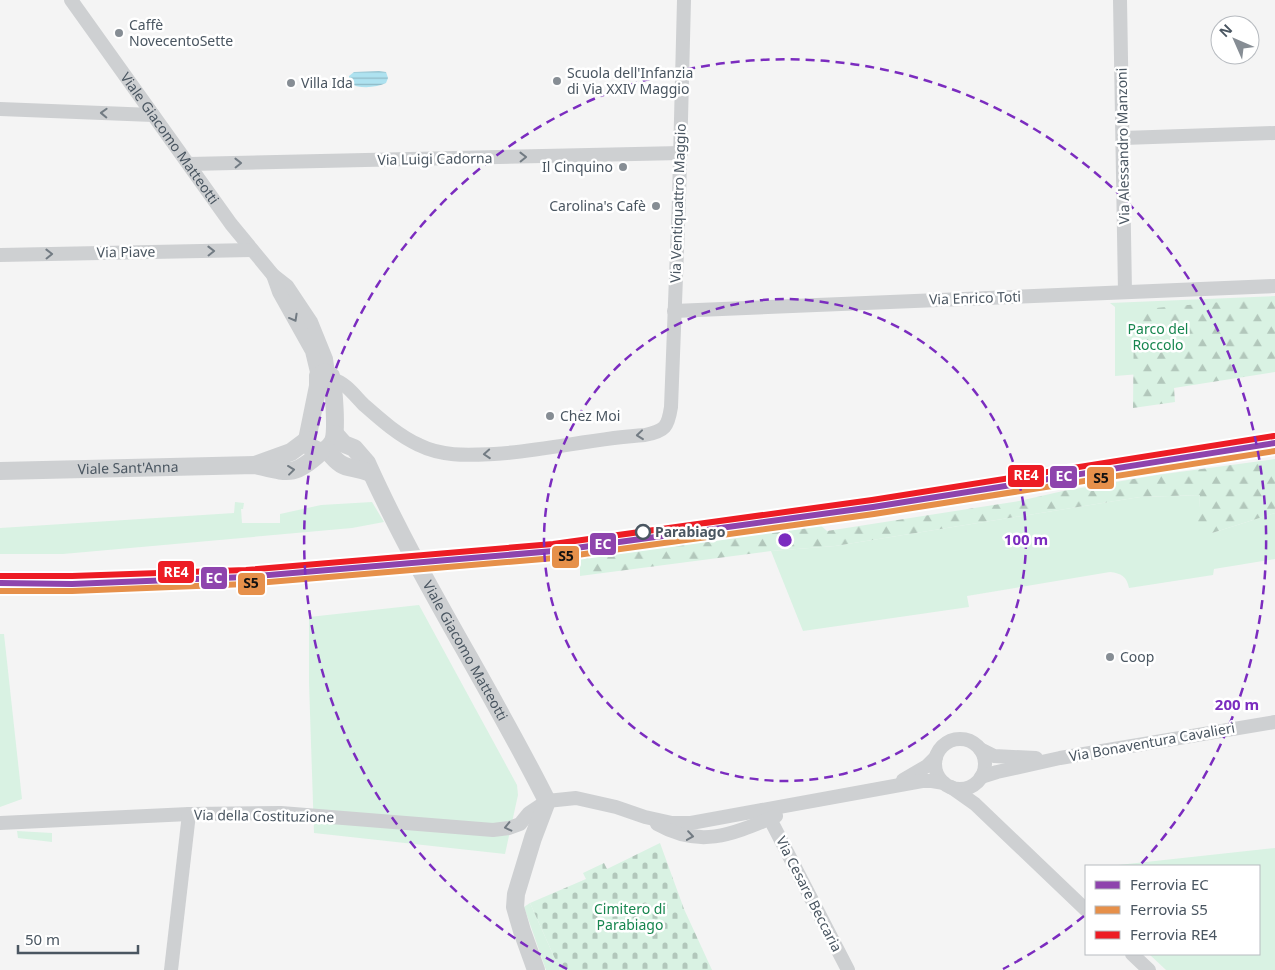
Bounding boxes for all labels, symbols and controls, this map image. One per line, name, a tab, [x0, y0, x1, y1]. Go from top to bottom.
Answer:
place label: Caffè NovecentoSette	[129, 15, 233, 50]
north arrow	[1210, 15, 1260, 65]
text: N	[1215, 20, 1236, 41]
marker: Caffè NovecentoSette	[113, 27, 125, 39]
place label: Scuola dell'Infanzia di Via XXIV Maggio	[567, 63, 693, 98]
street label: Viale Giacomo Matteotti	[117, 68, 224, 208]
street label: Via Alessandro Manzoni	[1112, 68, 1133, 224]
place label: Villa Ida	[301, 73, 353, 92]
marker: Scuola dell'Infanzia di Via XXIV Maggio	[551, 75, 563, 87]
marker: Villa Ida	[285, 77, 297, 89]
one-way arrow	[100, 108, 108, 119]
street label: Via Ventiquattro Maggio	[665, 123, 690, 283]
street label: Via Luigi Cadorna	[377, 148, 493, 169]
one-way arrow	[519, 151, 527, 162]
place label: Il Cinquino	[542, 157, 613, 176]
one-way arrow	[234, 158, 242, 168]
marker: Il Cinquino	[617, 161, 629, 173]
place label: Carolina's Cafè	[549, 196, 646, 215]
marker: Carolina's Cafè	[650, 200, 662, 212]
street label: Via Piave	[97, 241, 155, 262]
one-way arrow	[208, 246, 215, 256]
one-way arrow	[45, 249, 53, 259]
street label: Via Enrico Toti	[929, 286, 1021, 309]
one-way arrow	[288, 313, 298, 322]
park label: Parco del Roccolo	[1128, 319, 1188, 354]
place label: Chez Moi	[560, 406, 620, 425]
marker: Chez Moi	[544, 410, 556, 422]
one-way arrow	[635, 430, 643, 441]
one-way arrow	[483, 449, 491, 460]
street label: Viale Sant'Anna	[77, 457, 179, 478]
line badge: RE4	[1007, 464, 1045, 488]
one-way arrow	[287, 465, 295, 476]
text: RE4	[1013, 465, 1039, 484]
line badge: EC	[1049, 465, 1078, 489]
text: EC	[1056, 466, 1072, 485]
line badge: S5	[1086, 466, 1115, 490]
text: S5	[1093, 468, 1109, 487]
place label: Parabiago	[655, 522, 726, 541]
marker: Parabiago	[635, 524, 651, 540]
text: 100 m	[1004, 529, 1048, 549]
centre of rings	[776, 531, 794, 549]
line badge: EC	[589, 532, 617, 556]
text: EC	[595, 534, 611, 553]
line badge: S5	[551, 545, 580, 569]
text: S5	[558, 546, 574, 565]
line badge: RE4	[157, 560, 195, 584]
text: RE4	[163, 562, 189, 581]
line badge: EC	[200, 566, 228, 590]
text: EC	[206, 568, 222, 587]
line badge: S5	[237, 572, 266, 596]
text: S5	[243, 573, 259, 592]
street label: Viale Giacomo Matteotti	[419, 577, 513, 724]
place label: Coop	[1120, 647, 1154, 666]
marker: Coop	[1104, 651, 1116, 663]
text: 200 m	[1215, 694, 1259, 714]
street label: Via Bonaventura Cavalieri	[1067, 718, 1236, 765]
street label: Via della Costituzione	[194, 805, 334, 826]
one-way arrow	[503, 821, 512, 832]
one-way arrow	[686, 830, 694, 841]
street label: Via Cesare Beccaria	[772, 833, 847, 955]
legend	[1085, 865, 1260, 955]
text: Ferrovia EC	[1130, 874, 1209, 894]
park label: Cimitero di Parabiago	[594, 899, 666, 934]
text: Ferrovia S5	[1130, 899, 1208, 919]
scale bar	[18, 922, 138, 954]
text: Ferrovia RE4	[1130, 924, 1218, 944]
text: 50 m	[25, 929, 60, 949]

